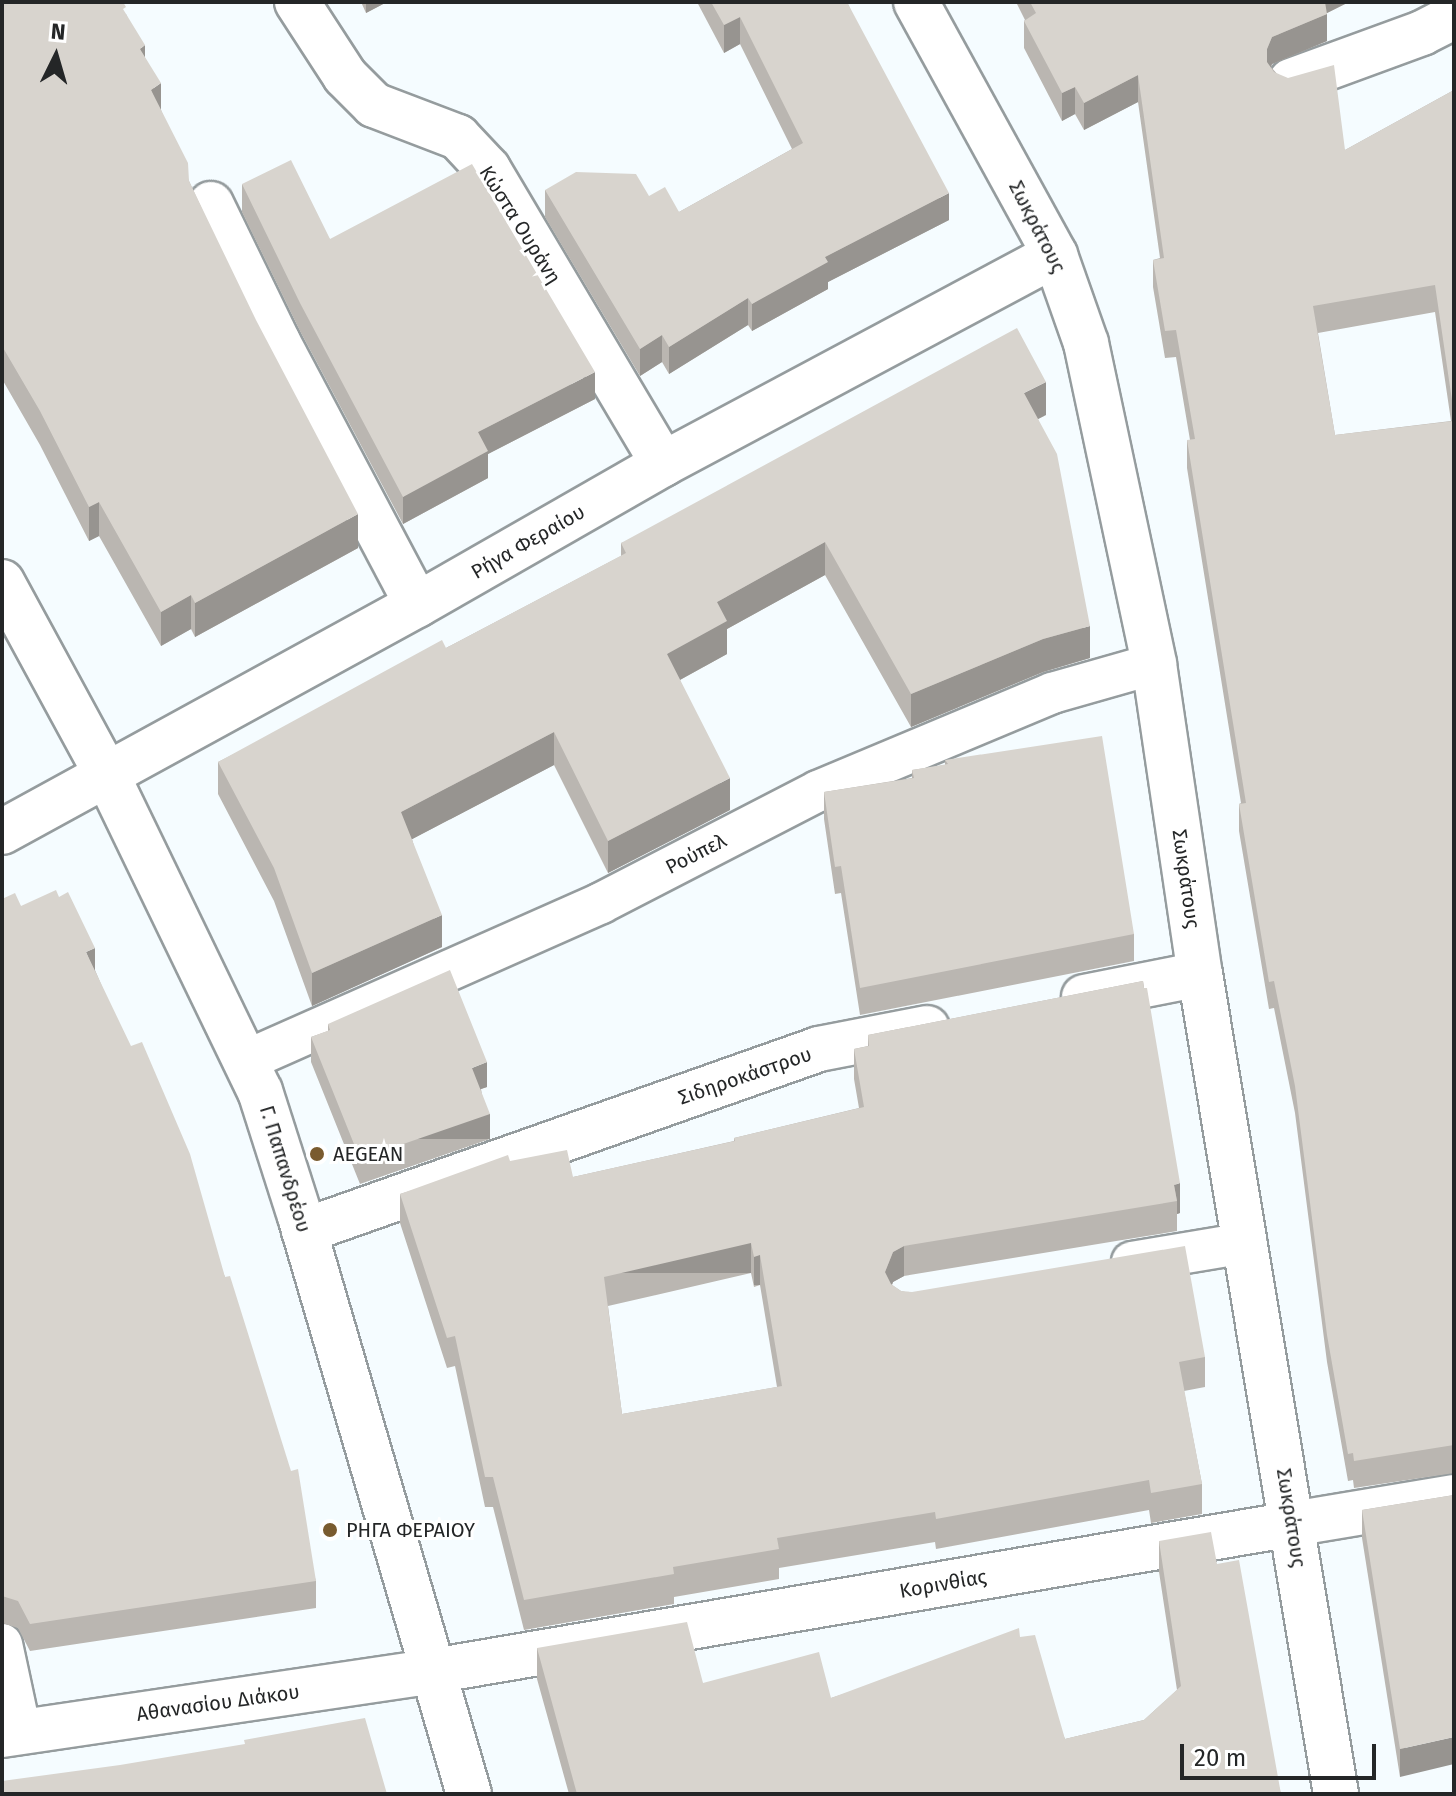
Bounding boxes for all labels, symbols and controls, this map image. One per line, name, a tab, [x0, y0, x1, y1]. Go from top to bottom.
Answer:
north arrow	[16, 16, 96, 96]
text: N	[50, 18, 67, 46]
street label: Κώστα Ουράνη	[474, 161, 566, 289]
street label: Σωκράτους	[1004, 177, 1070, 277]
street label: Ρήγα Φεραίου	[467, 500, 589, 584]
street label: Σωκράτους	[1167, 828, 1205, 930]
street label: Ρούπελ	[662, 829, 730, 879]
street label: Σιδηροκάστρου	[675, 1042, 815, 1110]
street label: Γ. Παπανδρέου	[254, 1103, 316, 1235]
place label: AEGEAN	[333, 1142, 403, 1166]
marker: AEGEAN	[308, 1145, 326, 1163]
street label: Σωκράτους	[1271, 1467, 1311, 1569]
place label: ΡΗΓΑ ΦΕΡΑΙΟΥ	[346, 1518, 475, 1542]
marker: ΡΗΓΑ ΦΕΡΑΙΟΥ	[321, 1521, 339, 1539]
street label: Κορινθίας	[898, 1565, 988, 1603]
street label: Αθανασίου Διάκου	[135, 1680, 301, 1726]
scale bar	[1184, 1728, 1380, 1778]
text: 20 m	[1194, 1744, 1246, 1772]

